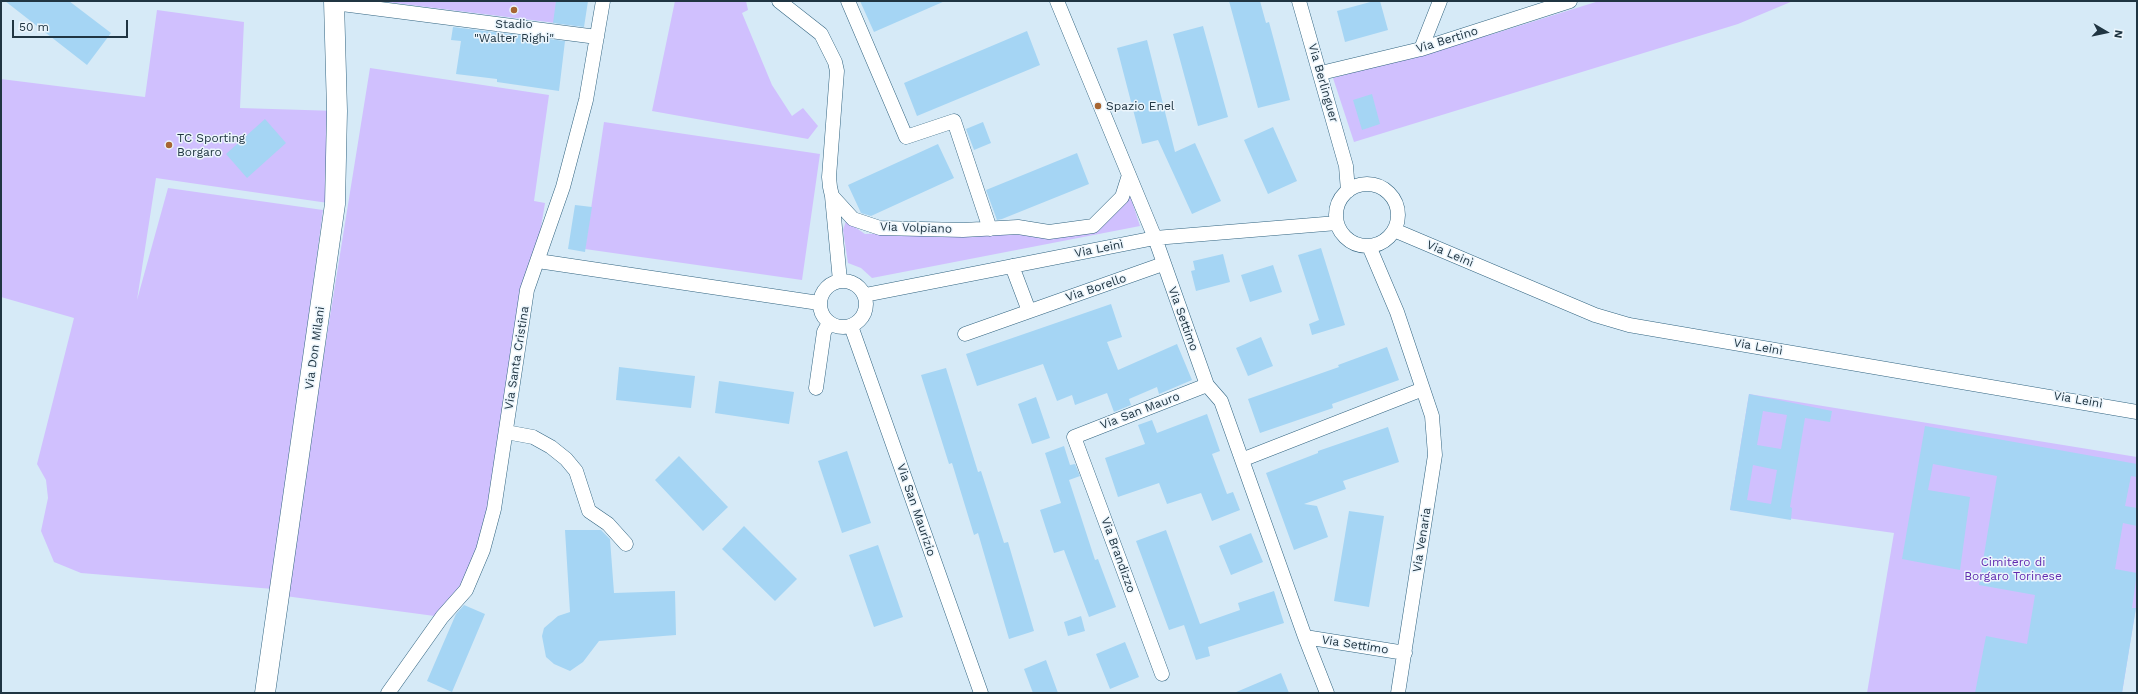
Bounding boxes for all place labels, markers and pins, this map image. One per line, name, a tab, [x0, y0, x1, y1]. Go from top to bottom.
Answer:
marker: Stadio "Walter Righi"	[509, 5, 519, 15]
place label: Stadio "Walter Righi"	[474, 17, 554, 45]
place label: Spazio Enel	[1106, 99, 1175, 113]
marker: Spazio Enel	[1093, 101, 1103, 111]
place label: TC Sporting Borgaro	[177, 131, 245, 159]
marker: TC Sporting Borgaro	[164, 140, 174, 150]

